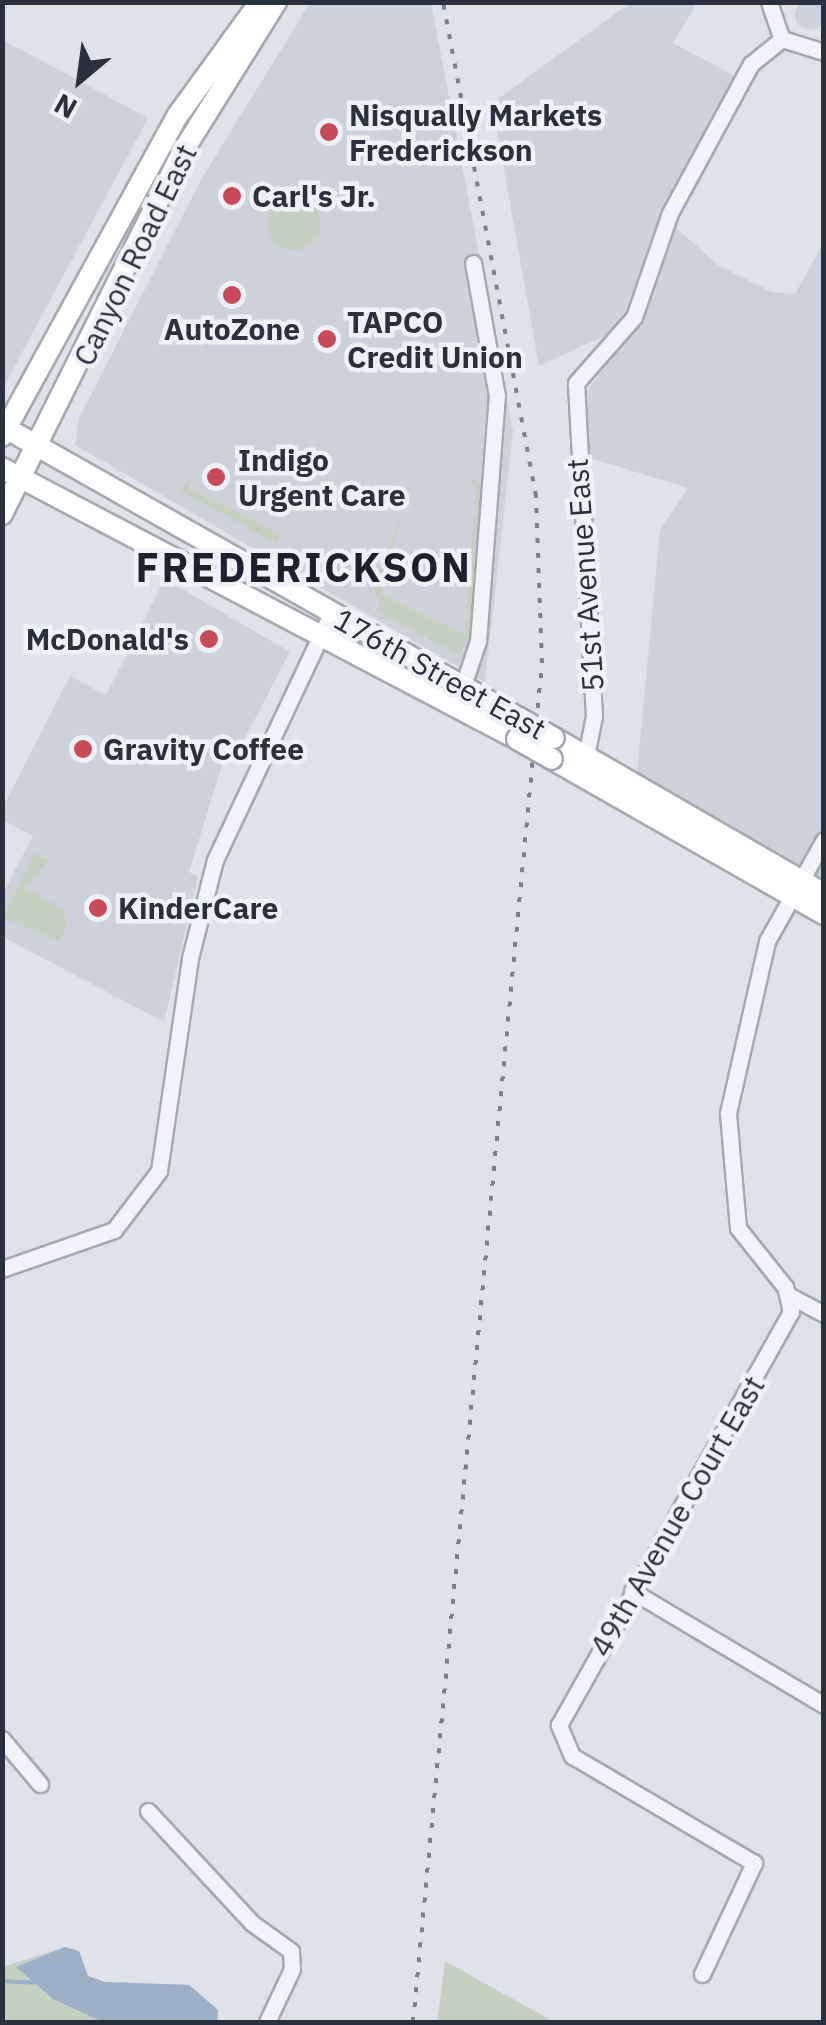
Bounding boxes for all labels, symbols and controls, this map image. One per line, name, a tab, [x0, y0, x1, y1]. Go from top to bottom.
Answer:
north arrow	[30, 30, 130, 130]
text: N	[47, 86, 83, 128]
place label: Nisqually Markets Frederickson	[349, 97, 602, 168]
marker: Nisqually Markets Frederickson	[318, 121, 340, 143]
street label: Canyon Road East	[66, 138, 204, 372]
place label: Carl's Jr.	[252, 178, 376, 214]
marker: Carl's Jr.	[221, 185, 243, 207]
marker: AutoZone	[221, 284, 243, 306]
place label: TAPCO Credit Union	[347, 304, 523, 374]
place label: AutoZone	[164, 311, 300, 347]
marker: TAPCO Credit Union	[316, 328, 338, 350]
place label: Indigo Urgent Care	[238, 442, 406, 512]
street label: 51st Avenue East	[559, 457, 611, 693]
marker: Indigo Urgent Care	[203, 464, 229, 490]
district label: FREDERICKSON	[136, 543, 472, 591]
street label: 176th Street East	[328, 601, 552, 747]
place label: McDonald's	[26, 621, 189, 657]
marker: McDonald's	[198, 628, 220, 650]
place label: Gravity Coffee	[103, 731, 304, 767]
marker: Gravity Coffee	[72, 738, 94, 760]
place label: KinderCare	[118, 890, 278, 926]
marker: KinderCare	[87, 897, 109, 919]
street label: 49th Avenue Court East	[582, 1369, 772, 1663]

